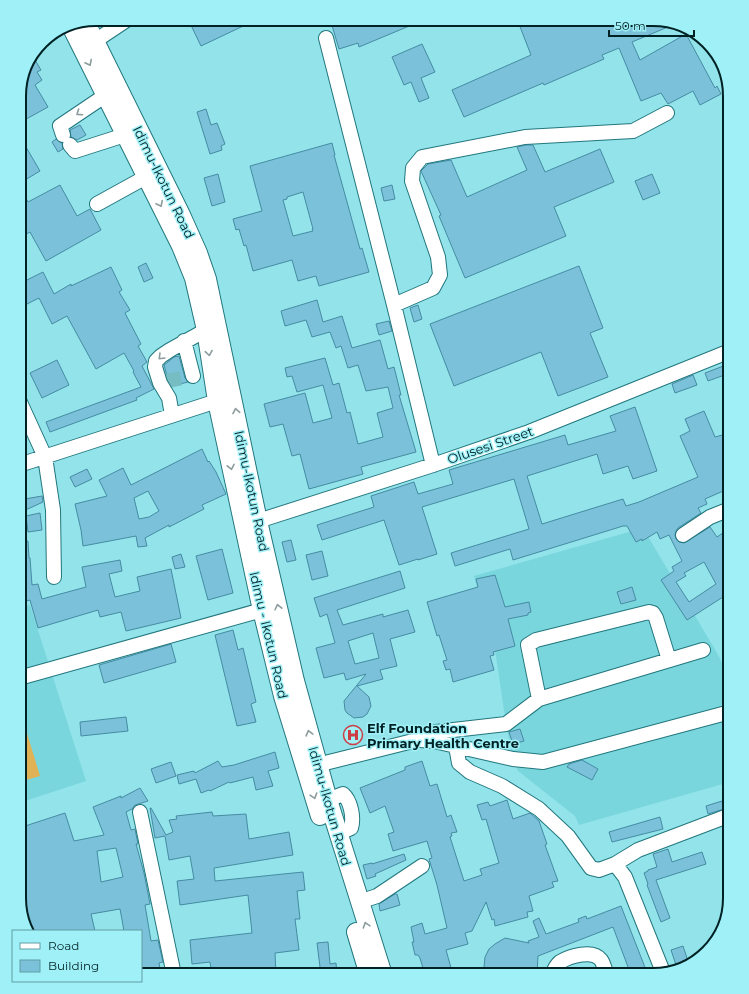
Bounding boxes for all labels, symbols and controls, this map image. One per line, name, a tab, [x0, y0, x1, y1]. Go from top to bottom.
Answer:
scale bar	[609, 12, 694, 38]
text: 50 m	[615, 18, 646, 33]
one-way arrow	[85, 59, 92, 66]
one-way arrow	[76, 108, 83, 116]
street label: Idimu-Ikotun Road	[130, 123, 198, 241]
one-way arrow	[155, 200, 163, 207]
one-way arrow	[204, 350, 213, 356]
one-way arrow	[158, 353, 166, 360]
one-way arrow	[232, 408, 240, 414]
street label: Olusesi Street	[445, 423, 535, 467]
street label: Idimu-Ikotun Road	[231, 429, 273, 553]
one-way arrow	[227, 463, 235, 470]
street label: Idimu - Ikotun Road	[247, 570, 291, 700]
one-way arrow	[274, 604, 283, 611]
place label: Elf Foundation Primary Health Centre	[367, 720, 519, 751]
hospital icon: Elf Foundation Primary Health Centre	[342, 724, 364, 746]
one-way arrow	[305, 730, 314, 737]
street label: Idimu-Ikotun Road	[305, 744, 355, 868]
one-way arrow	[309, 792, 317, 799]
one-way arrow	[363, 921, 371, 928]
legend	[12, 930, 142, 982]
text: Road	[48, 938, 79, 953]
text: Building	[48, 958, 99, 973]

